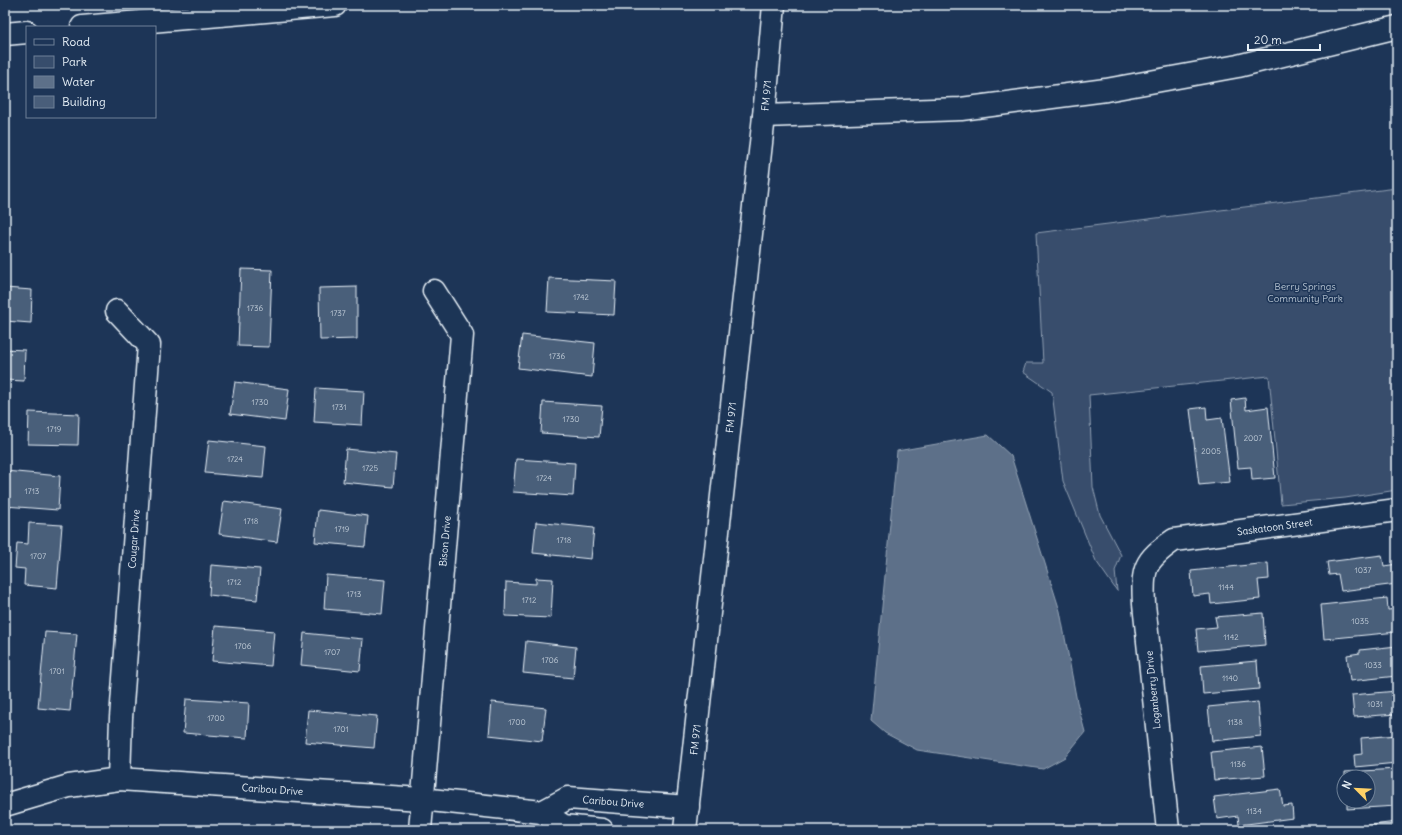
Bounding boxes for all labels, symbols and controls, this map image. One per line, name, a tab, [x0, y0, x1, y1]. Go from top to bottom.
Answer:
legend	[26, 26, 156, 118]
scale bar	[1248, 26, 1320, 52]
text: 20 m	[1254, 32, 1282, 47]
text: Road	[62, 34, 90, 49]
text: Park	[62, 54, 87, 69]
text: Water	[62, 74, 95, 89]
street label: FM 971	[758, 80, 774, 111]
text: Building	[62, 94, 106, 109]
park label: Berry Springs Community Park	[1267, 280, 1343, 305]
house number: 1742	[573, 292, 590, 302]
house number: 1736	[247, 303, 264, 313]
house number: 1737	[330, 308, 346, 318]
house number: 1736	[549, 351, 566, 361]
house number: 1730	[252, 397, 268, 407]
street label: FM 971	[722, 401, 739, 434]
house number: 1731	[332, 402, 346, 412]
house number: 1730	[563, 414, 579, 424]
house number: 1719	[47, 424, 62, 434]
house number: 2007	[1244, 433, 1262, 443]
house number: 2005	[1201, 446, 1221, 456]
house number: 1724	[227, 454, 243, 464]
house number: 1725	[362, 463, 378, 473]
house number: 1724	[536, 473, 552, 483]
house number: 1713	[25, 486, 40, 496]
street label: Cougar Drive	[125, 509, 143, 569]
street label: Bison Drive	[436, 515, 453, 567]
street label: Saskatoon Street	[1236, 515, 1314, 538]
house number: 1718	[244, 516, 259, 526]
house number: 1719	[335, 524, 350, 534]
house number: 1718	[557, 535, 572, 545]
house number: 1707	[30, 551, 46, 561]
house number: 1037	[1355, 565, 1372, 575]
house number: 1712	[227, 577, 242, 587]
house number: 1144	[1218, 582, 1234, 592]
house number: 1713	[347, 589, 362, 599]
house number: 1712	[522, 595, 537, 605]
house number: 1035	[1351, 616, 1369, 626]
house number: 1142	[1223, 632, 1239, 642]
house number: 1706	[235, 641, 252, 651]
house number: 1707	[324, 647, 340, 657]
street label: Loganberry Drive	[1142, 650, 1164, 730]
house number: 1706	[542, 655, 559, 665]
house number: 1033	[1364, 660, 1382, 670]
house number: 1701	[49, 666, 65, 676]
house number: 1140	[1222, 673, 1238, 683]
house number: 1031	[1367, 699, 1383, 709]
house number: 1700	[207, 713, 225, 723]
house number: 1700	[508, 717, 526, 727]
house number: 1138	[1227, 717, 1243, 727]
house number: 1701	[333, 724, 349, 734]
street label: FM 971	[687, 724, 703, 756]
house number: 1136	[1230, 759, 1246, 769]
north arrow	[1336, 769, 1376, 809]
text: N	[1339, 779, 1355, 791]
street label: Caribou Drive	[241, 781, 304, 798]
street label: Caribou Drive	[582, 793, 645, 810]
house number: 1134	[1246, 806, 1262, 816]

